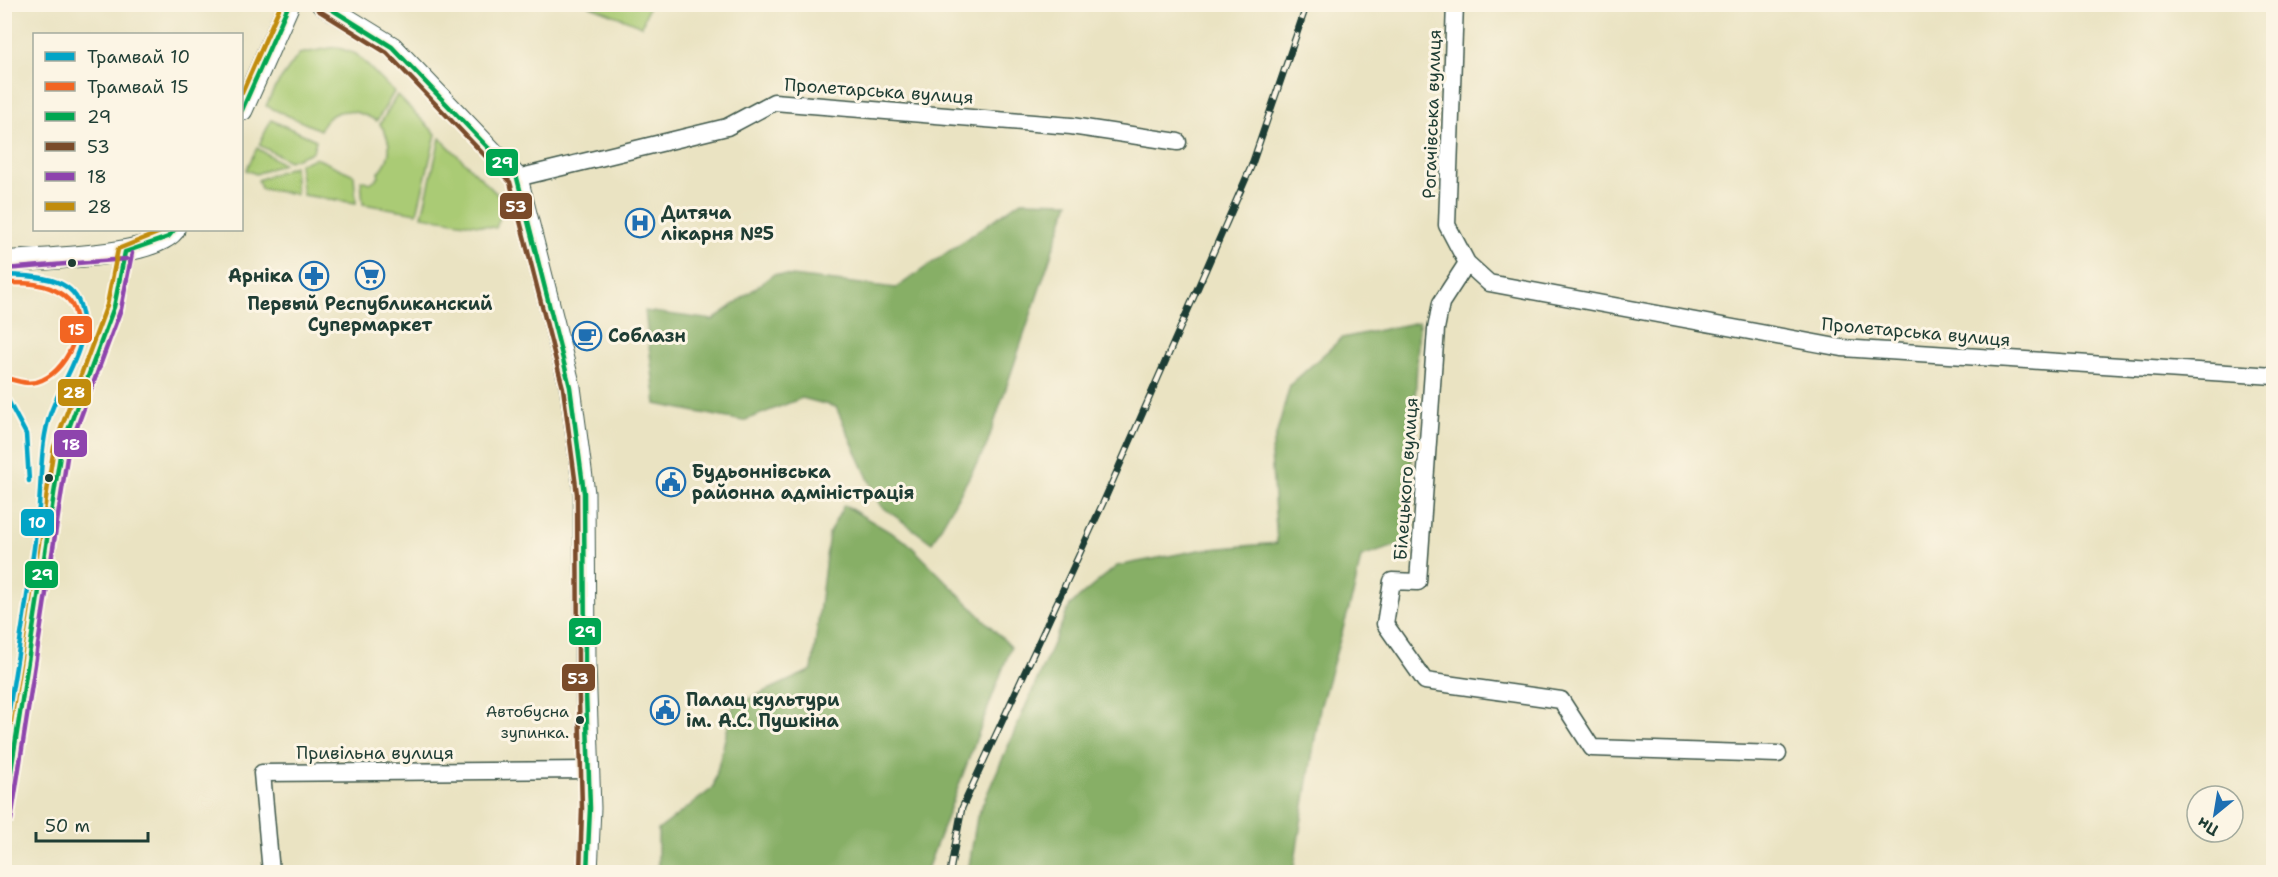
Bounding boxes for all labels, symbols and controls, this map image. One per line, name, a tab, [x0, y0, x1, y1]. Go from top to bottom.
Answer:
street label: Рогачівська вулиця	[1417, 29, 1447, 199]
legend	[33, 33, 243, 231]
text: Трамвай 10	[87, 45, 190, 69]
street label: Пролетарська вулиця	[784, 72, 974, 110]
text: Трамвай 15	[87, 75, 189, 99]
text: 29	[87, 105, 111, 129]
text: 53	[87, 135, 110, 159]
line badge: 29	[485, 148, 519, 177]
text: 29	[491, 152, 513, 173]
text: 18	[87, 165, 107, 189]
line badge: 53	[499, 192, 533, 220]
text: 28	[87, 195, 112, 219]
text: 53	[506, 196, 526, 217]
place label: Дитяча лікарня №5	[661, 201, 774, 246]
hospital icon: Дитяча лікарня №5	[624, 207, 656, 239]
unlabelled marker	[66, 257, 78, 269]
supermarket icon: Первый Республиканский Супермаркет	[354, 259, 386, 291]
pharmacy icon: Арніка	[298, 260, 330, 292]
place label: Арніка	[228, 264, 294, 288]
place label: Первый Республиканский Супермаркет	[247, 292, 493, 337]
street label: Пролетарська вулиця	[1821, 312, 2011, 352]
line badge: 15	[59, 315, 93, 344]
text: 15	[67, 319, 85, 340]
cafe icon: Соблазн	[571, 320, 603, 352]
place label: Соблазн	[608, 324, 686, 348]
line badge: 28	[57, 378, 92, 407]
text: 28	[63, 382, 85, 403]
street label: Білецького вулиця	[1388, 397, 1424, 561]
line badge: 18	[53, 429, 88, 458]
text: 18	[62, 434, 80, 455]
place label: Будьоннiвська районна адміністрація	[692, 460, 914, 505]
public building icon: Будьоннiвська районна адміністрація	[655, 466, 687, 498]
unlabelled marker	[43, 472, 55, 484]
line badge: 10	[20, 508, 55, 537]
text: 10	[28, 512, 46, 533]
line badge: 29	[24, 560, 59, 589]
text: 29	[31, 564, 53, 585]
line badge: 29	[568, 617, 602, 646]
text: 29	[574, 621, 596, 642]
line badge: 53	[561, 663, 596, 692]
text: 53	[568, 668, 588, 689]
place label: Палац культури ім. А.С. Пушкіна	[686, 688, 840, 733]
public building icon: Палац культури ім. А.С. Пушкіна	[649, 694, 681, 726]
place label: Автобусна зупинка.	[486, 701, 569, 743]
marker: Автобусна зупинка.	[574, 714, 586, 726]
street label: Привільна вулиця	[296, 741, 454, 765]
north arrow	[2185, 784, 2245, 844]
scale bar	[36, 805, 148, 843]
text: Пн	[2193, 812, 2222, 841]
text: 50 m	[45, 814, 90, 838]

